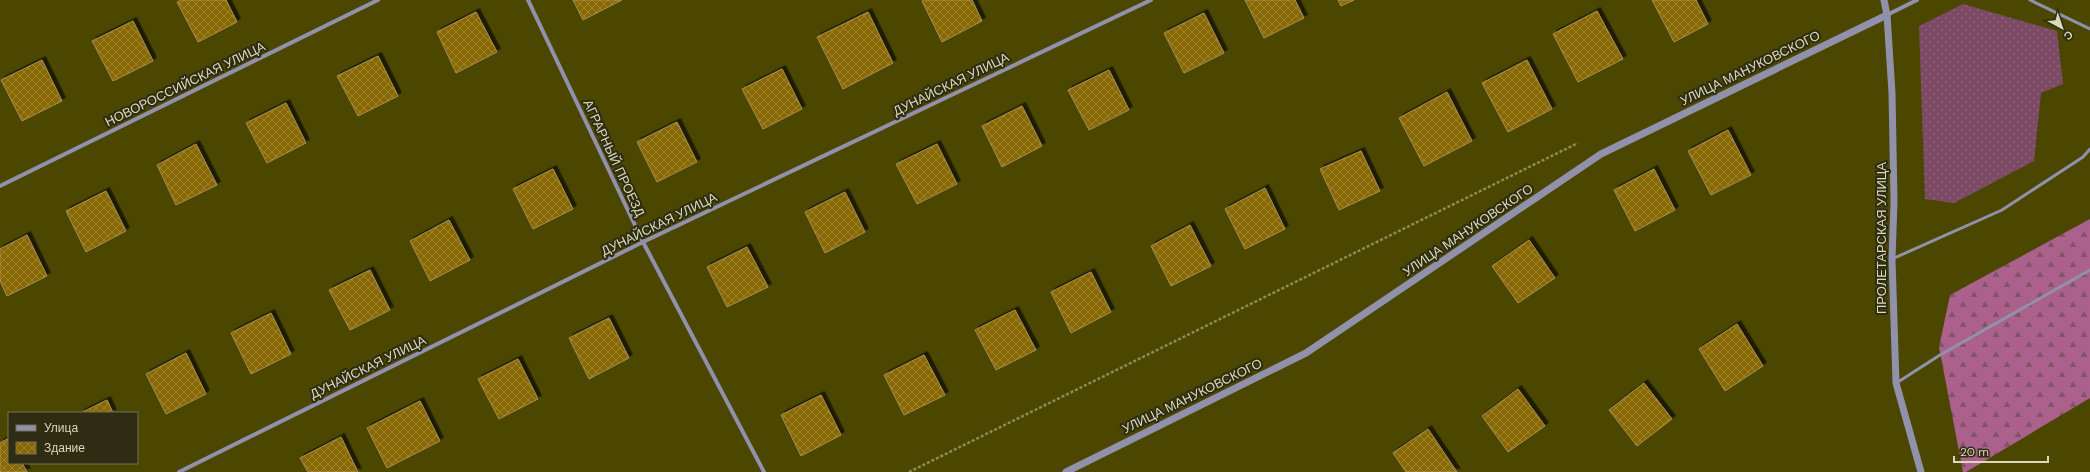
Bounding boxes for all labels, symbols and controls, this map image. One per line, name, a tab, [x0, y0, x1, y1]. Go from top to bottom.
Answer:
north arrow	[2042, 8, 2082, 48]
street label: УЛИЦА МАНУКОВСКОГО	[1677, 27, 1823, 109]
text: С	[2061, 28, 2076, 44]
street label: НОВОРОССИЙСКАЯ УЛИЦА	[102, 38, 268, 130]
street label: ДУНАЙСКАЯ УЛИЦА	[890, 48, 1012, 119]
street label: АГРАРНЫЙ ПРОЕЗД	[579, 97, 649, 220]
street label: ПРОЛЕТАРСКАЯ УЛИЦА	[1873, 162, 1890, 314]
street label: УЛИЦА МАНУКОВСКОГО	[1400, 180, 1536, 280]
street label: ДУНАЙСКАЯ УЛИЦА	[598, 188, 720, 259]
street label: ДУНАЙСКАЯ УЛИЦА	[307, 331, 429, 402]
street label: УЛИЦА МАНУКОВСКОГО	[1119, 355, 1265, 437]
legend	[8, 412, 138, 464]
text: Улица	[44, 420, 78, 436]
scale bar	[1954, 438, 2048, 464]
text: Здание	[44, 440, 85, 456]
text: 20 m	[1960, 444, 1989, 460]

